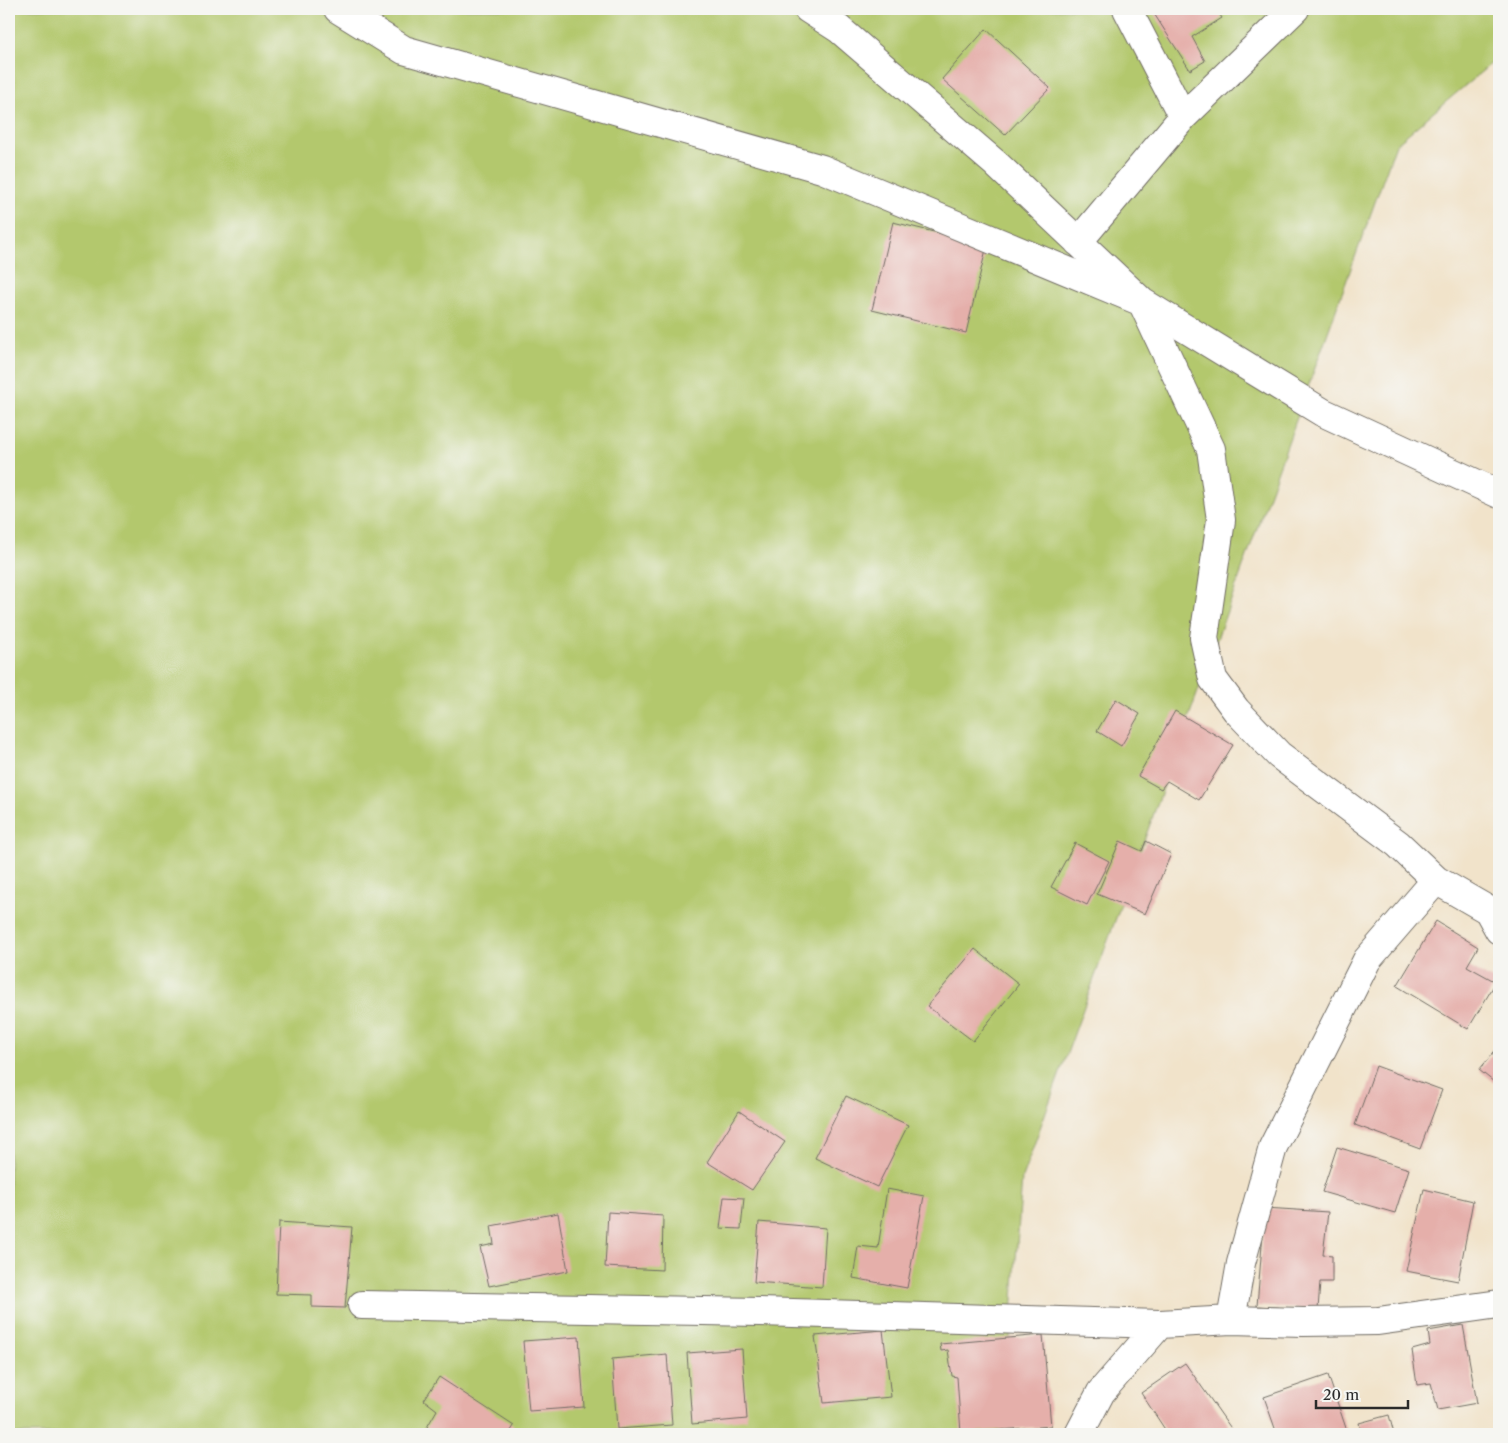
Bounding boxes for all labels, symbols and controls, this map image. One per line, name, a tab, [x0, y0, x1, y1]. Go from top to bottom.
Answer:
scale bar	[1316, 1378, 1408, 1410]
text: 20 m	[1323, 1385, 1359, 1404]

